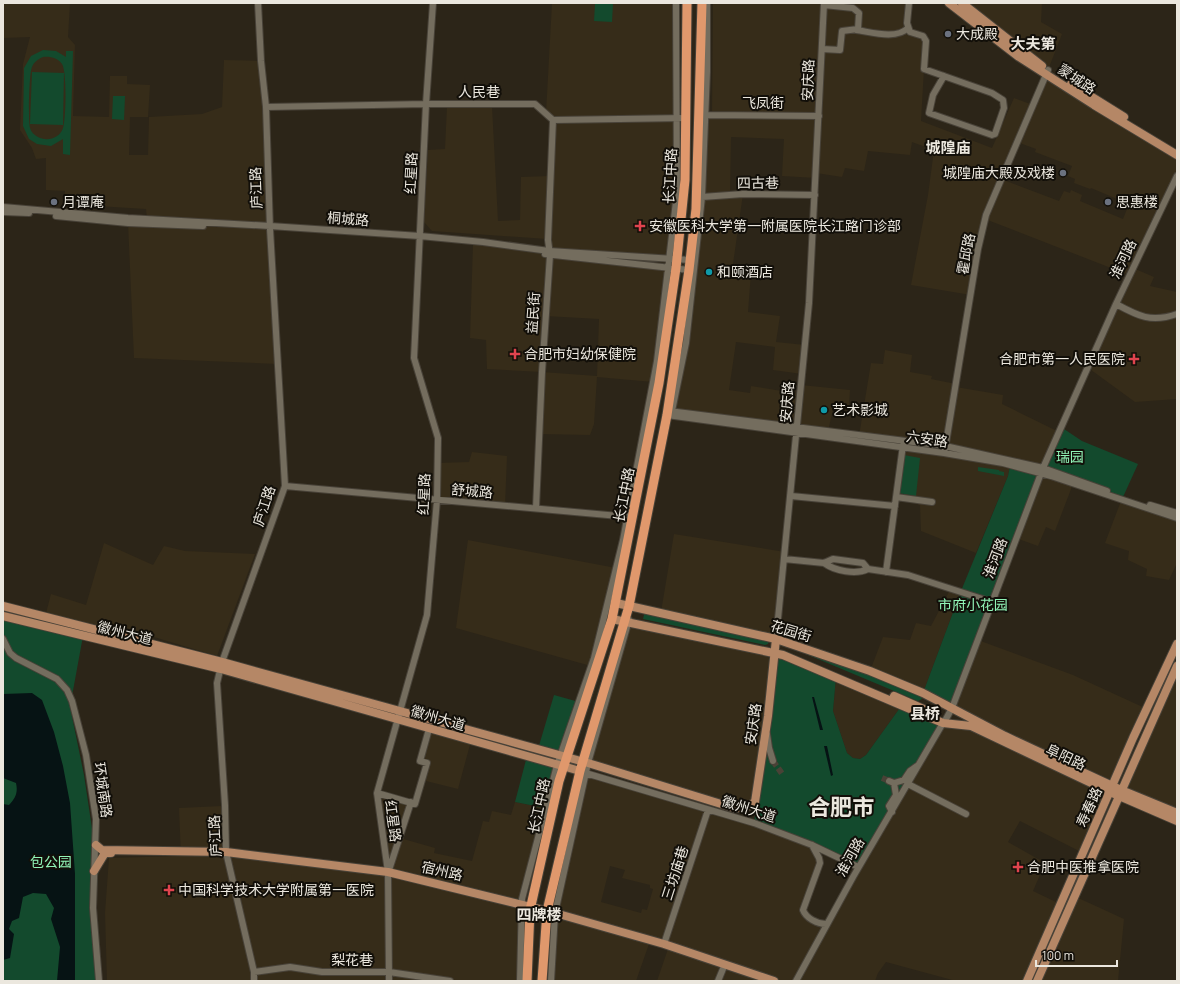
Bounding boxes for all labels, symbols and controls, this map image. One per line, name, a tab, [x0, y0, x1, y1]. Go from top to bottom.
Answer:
place label: 大成殿	[956, 24, 998, 43]
marker: 大成殿	[943, 29, 953, 39]
district label: 大夫第	[1010, 33, 1056, 54]
street label: 安庆路	[797, 59, 818, 101]
street label: 蒙城路	[1055, 59, 1100, 98]
street label: 人民巷	[458, 82, 500, 101]
street label: 飞凤街	[742, 93, 784, 112]
district label: 城隍庙	[925, 137, 971, 158]
street label: 长江中路	[659, 148, 680, 204]
street label: 红星路	[400, 152, 421, 194]
place label: 城隍庙大殿及戏楼	[943, 163, 1055, 182]
street label: 庐江路	[245, 167, 266, 209]
marker: 城隍庙大殿及戏楼	[1058, 168, 1068, 178]
street label: 四古巷	[737, 173, 779, 192]
place label: 月谭庵	[62, 192, 104, 211]
place label: 思惠楼	[1116, 192, 1158, 211]
marker: 月谭庵	[49, 197, 59, 207]
marker: 思惠楼	[1103, 197, 1113, 207]
street label: 桐城路	[326, 208, 370, 229]
place label: 安徽医科大学第一附属医院长江路门诊部	[649, 216, 901, 235]
marker: 安徽医科大学第一附属医院长江路门诊部	[634, 220, 646, 232]
street label: 霍邱路	[952, 231, 979, 276]
street label: 淮河路	[1105, 236, 1140, 282]
place label: 和颐酒店	[717, 262, 773, 281]
marker: 和颐酒店	[704, 267, 714, 277]
street label: 益民街	[522, 291, 543, 335]
place label: 合肥市妇幼保健院	[524, 344, 636, 363]
marker: 合肥市妇幼保健院	[509, 348, 521, 360]
place label: 合肥市第一人民医院	[999, 349, 1125, 368]
marker: 合肥市第一人民医院	[1128, 353, 1140, 365]
street label: 安庆路	[775, 380, 798, 424]
place label: 艺术影城	[832, 400, 888, 419]
marker: 艺术影城	[819, 405, 829, 415]
street label: 六安路	[905, 426, 949, 451]
park label: 瑞园	[1056, 447, 1084, 466]
street label: 长江中路	[609, 466, 638, 524]
street label: 红星路	[413, 473, 434, 515]
street label: 舒城路	[450, 479, 494, 502]
street label: 庐江路	[248, 483, 279, 529]
street label: 淮河路	[978, 535, 1011, 581]
park label: 市府小花园	[938, 595, 1008, 614]
street label: 花园街	[768, 615, 814, 646]
street label: 徽州大道	[96, 617, 155, 649]
street label: 徽州大道	[409, 701, 468, 734]
street label: 安庆路	[740, 702, 765, 746]
district label: 县桥	[910, 703, 940, 724]
street label: 阜阳路	[1043, 739, 1089, 774]
street label: 环城南路	[90, 761, 117, 819]
street label: 长江中路	[523, 777, 554, 835]
street label: 寿春路	[1071, 784, 1106, 830]
street label: 徽州大道	[720, 791, 779, 826]
district label: 合肥市	[808, 792, 874, 822]
street label: 红星路	[381, 799, 406, 843]
street label: 庐江路	[204, 815, 225, 857]
street label: 淮河路	[831, 834, 868, 880]
street label: 三坊庙巷	[657, 843, 692, 902]
park label: 包公园	[30, 852, 72, 871]
street label: 宿州路	[420, 857, 465, 884]
place label: 合肥中医推拿医院	[1027, 857, 1139, 876]
marker: 合肥中医推拿医院	[1012, 861, 1024, 873]
place label: 中国科学技术大学附属第一医院	[178, 880, 374, 899]
marker: 中国科学技术大学附属第一医院	[163, 884, 175, 896]
district label: 四牌楼	[516, 904, 562, 925]
scale bar	[1036, 942, 1117, 968]
text: 100 m	[1042, 947, 1074, 964]
street label: 梨花巷	[331, 950, 373, 969]

